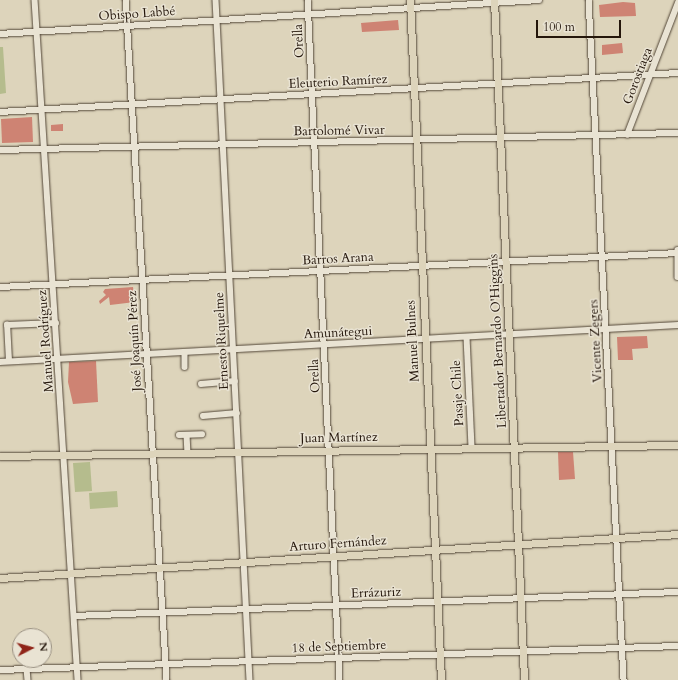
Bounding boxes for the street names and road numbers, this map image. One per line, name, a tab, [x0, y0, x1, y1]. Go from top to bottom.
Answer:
street label: Obispo Labbé	[98, 4, 176, 24]
street label: Orella	[290, 24, 308, 58]
street label: Gorostiaga	[620, 45, 656, 107]
street label: Eleuterio Ramírez	[288, 72, 388, 92]
street label: Bartolomé Vivar	[293, 122, 385, 140]
street label: Barros Arana	[302, 249, 374, 269]
street label: Libertador Bernardo O'Higgins	[486, 254, 510, 428]
street label: Manuel Rodríguez	[35, 289, 57, 393]
street label: José Joaquín Pérez	[125, 290, 145, 392]
street label: Ernesto Riquelme	[212, 292, 232, 390]
street label: Vicente Zegers	[586, 299, 606, 383]
street label: Manuel Bulnes	[403, 300, 423, 382]
street label: Amunátegui	[303, 323, 373, 343]
street label: Orella	[306, 359, 324, 393]
street label: Pasaje Chile	[448, 360, 468, 426]
street label: Juan Martínez	[300, 430, 378, 446]
street label: Arturo Fernández	[289, 533, 387, 555]
street label: Errázuriz	[351, 584, 401, 602]
street label: 18 de Septiembre	[291, 638, 387, 656]

